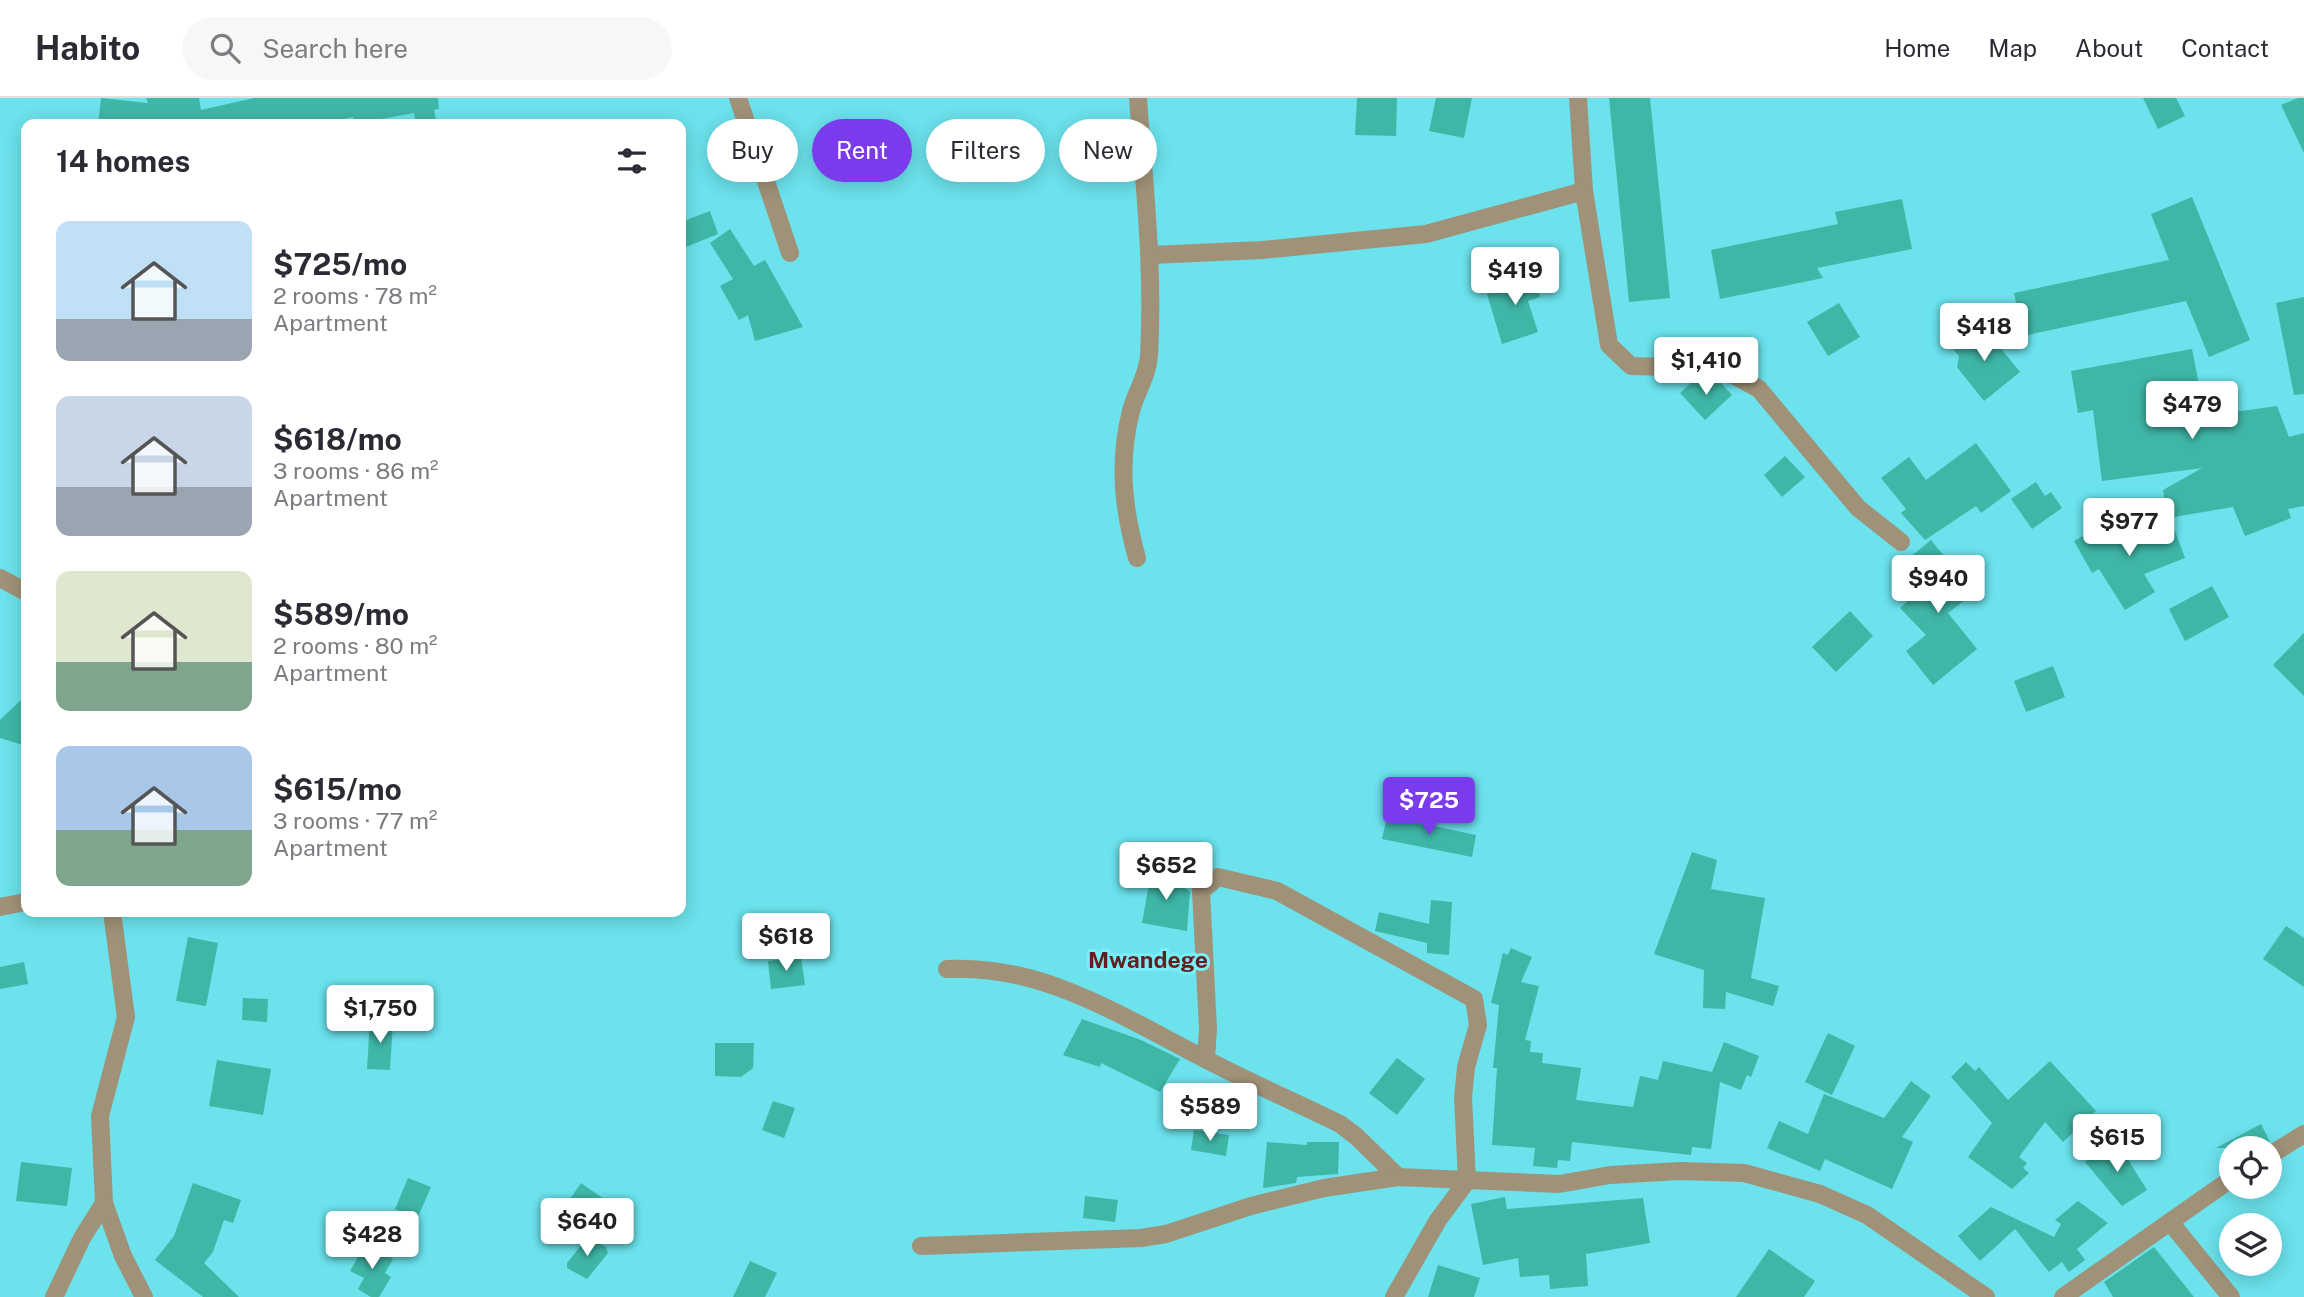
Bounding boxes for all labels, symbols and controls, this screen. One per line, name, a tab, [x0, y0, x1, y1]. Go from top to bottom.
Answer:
search box	[182, 17, 672, 80]
text: Habito	[35, 29, 140, 67]
icon: search	[206, 29, 244, 67]
text: Search here	[262, 33, 408, 64]
text: Home	[1884, 34, 1950, 62]
text: Map	[1988, 34, 2037, 62]
text: About	[2075, 34, 2143, 62]
text: Contact	[2181, 34, 2269, 62]
chip: Buy	[707, 119, 798, 182]
chip: Rent	[812, 119, 912, 182]
chip: Filters	[926, 119, 1045, 182]
chip: New	[1059, 119, 1157, 182]
icon: filters	[613, 142, 651, 180]
text: 14 homes	[56, 143, 190, 179]
text: $725/mo	[273, 246, 407, 282]
pin: $419	[1474, 248, 1556, 307]
icon: home	[112, 249, 196, 333]
text: $419	[1487, 256, 1543, 283]
text: 2 rooms · 78 m²	[273, 282, 437, 309]
pin: $418	[1943, 303, 2025, 363]
text: Apartment	[273, 309, 388, 336]
text: $418	[1956, 312, 2012, 339]
pin: $1,410	[1649, 338, 1763, 397]
text: $1,410	[1670, 346, 1742, 373]
pin: $479	[2151, 382, 2233, 441]
text: $479	[2162, 390, 2222, 417]
text: $618/mo	[273, 421, 402, 457]
icon: home	[112, 424, 196, 508]
text: 3 rooms · 86 m²	[273, 457, 439, 484]
text: Apartment	[273, 484, 388, 511]
pin: $977	[2088, 498, 2170, 558]
text: $977	[2099, 507, 2159, 534]
pin: $940	[1897, 556, 1979, 615]
text: $940	[1908, 564, 1968, 591]
text: $589/mo	[273, 596, 409, 632]
icon: home	[112, 599, 196, 683]
text: 2 rooms · 80 m²	[273, 632, 438, 659]
text: Apartment	[273, 659, 388, 686]
text: $615/mo	[273, 771, 402, 807]
icon: home	[112, 774, 196, 858]
pin: $725	[1388, 778, 1470, 837]
text: $725	[1399, 786, 1459, 813]
text: 3 rooms · 77 m²	[273, 807, 437, 834]
text: Apartment	[273, 834, 388, 861]
pin: $652	[1125, 842, 1207, 902]
text: $652	[1136, 851, 1196, 878]
pin: $618	[745, 914, 827, 973]
text: $618	[758, 922, 814, 949]
district label: Mwandege	[1088, 946, 1208, 973]
pin: $1,750	[323, 986, 437, 1045]
text: $1,750	[343, 994, 417, 1021]
pin: $589	[1169, 1084, 1251, 1143]
text: $589	[1179, 1092, 1241, 1119]
pin: $615	[2076, 1114, 2158, 1174]
text: $615	[2089, 1123, 2145, 1150]
map controls	[2219, 1136, 2282, 1276]
button: locate	[2219, 1136, 2282, 1199]
pin: $640	[546, 1198, 628, 1258]
text: $640	[557, 1207, 617, 1234]
pin: $428	[331, 1212, 413, 1271]
button: layers	[2219, 1213, 2282, 1276]
text: $428	[342, 1220, 402, 1247]

